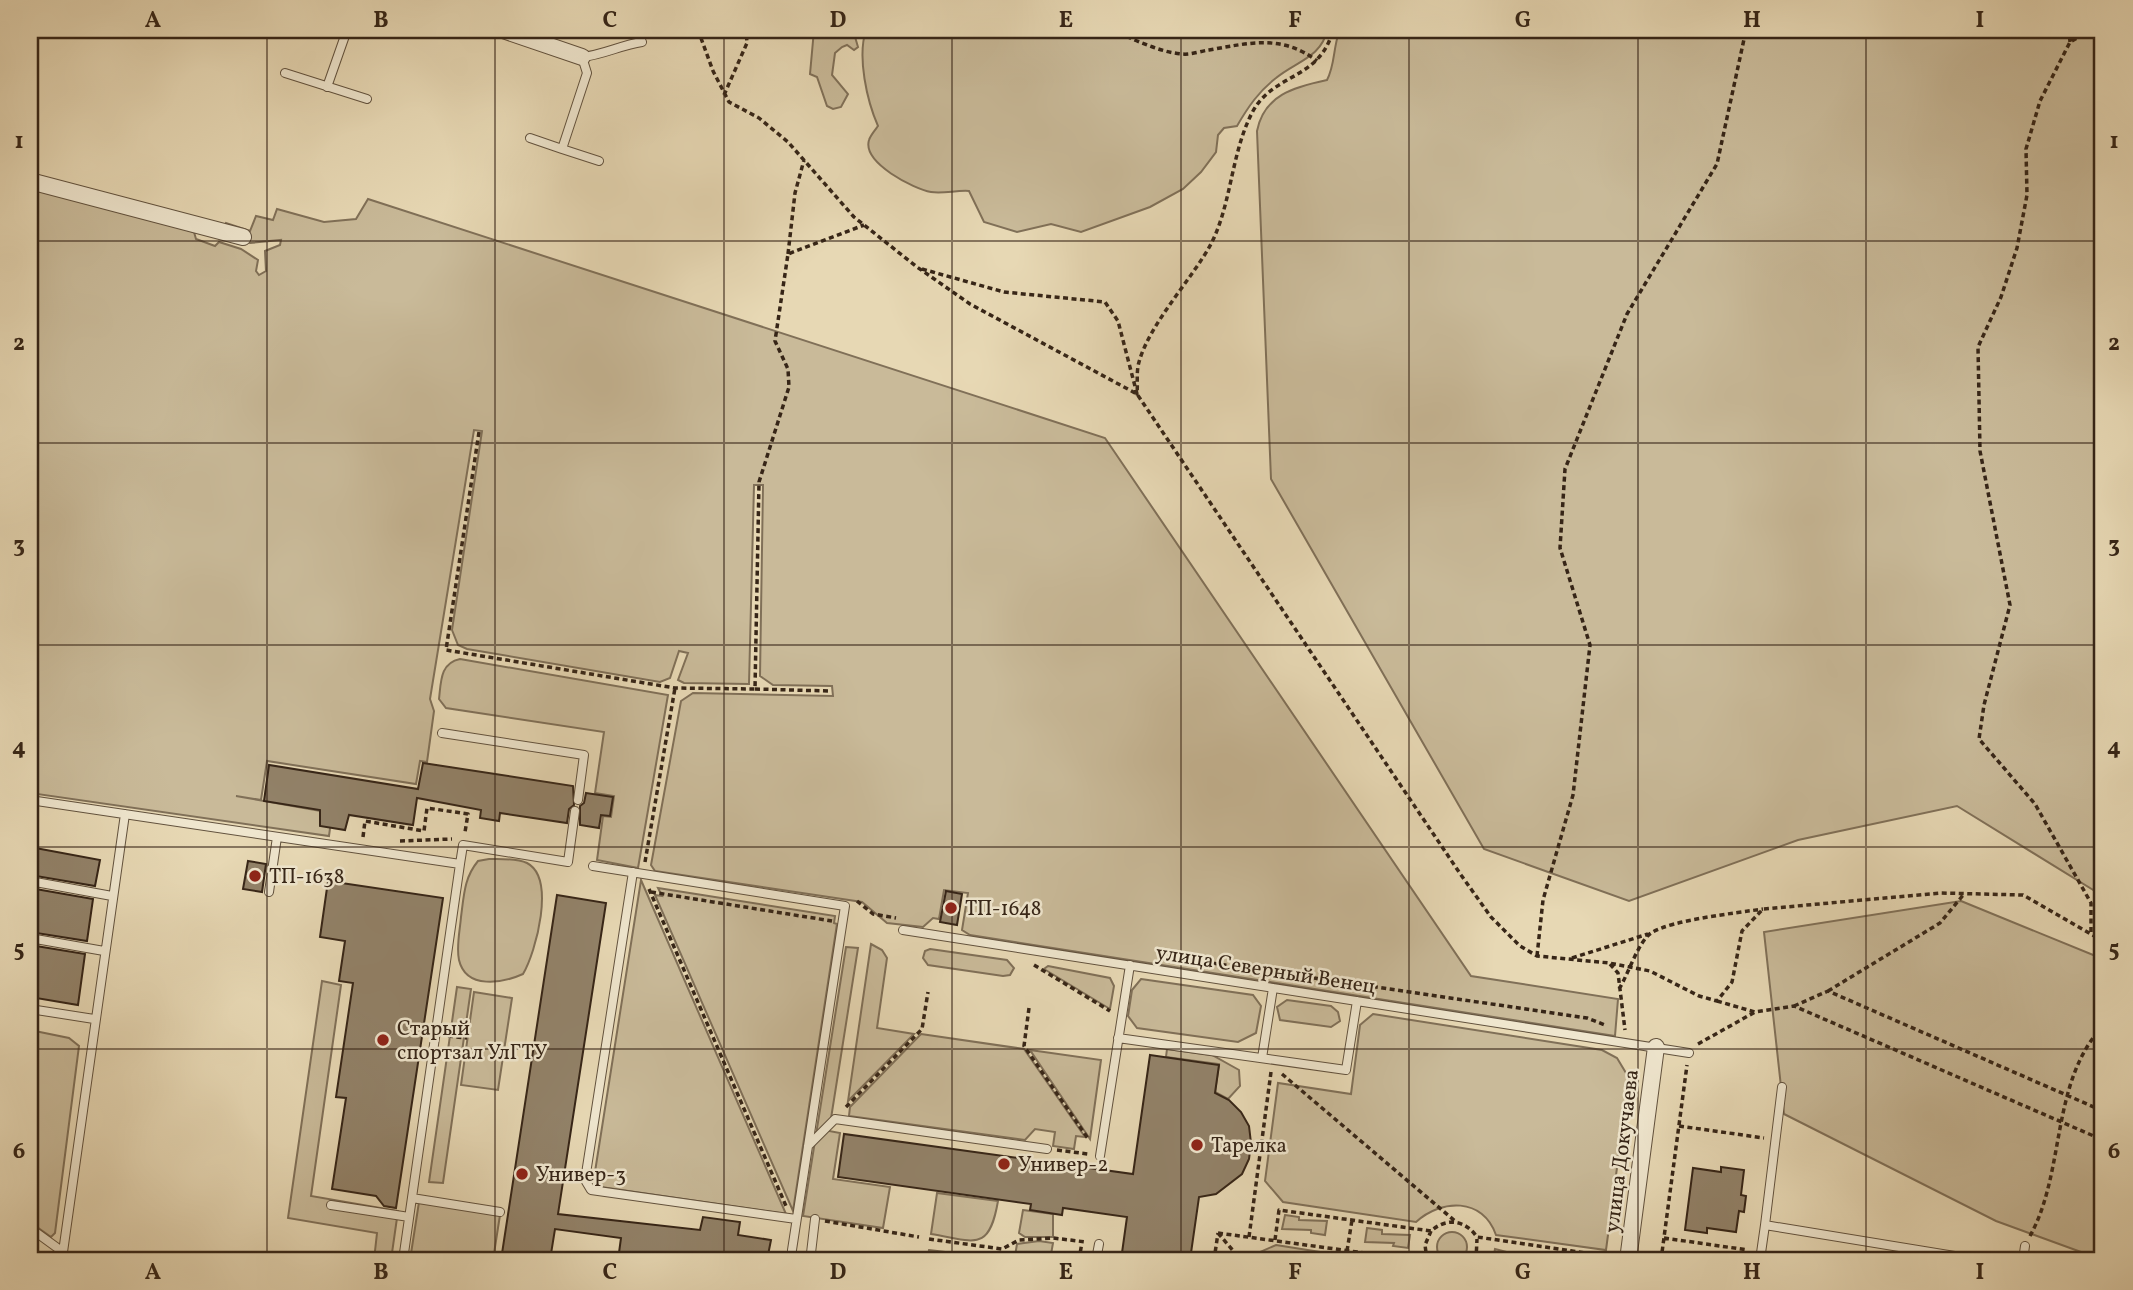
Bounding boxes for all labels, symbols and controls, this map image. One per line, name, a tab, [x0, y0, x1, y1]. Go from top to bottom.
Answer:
text: A	[145, 5, 161, 37]
text: B	[373, 5, 389, 37]
text: C	[603, 5, 617, 37]
text: D	[830, 5, 847, 37]
text: E	[1059, 5, 1073, 37]
text: F	[1288, 5, 1302, 37]
text: G	[1515, 5, 1531, 37]
text: H	[1743, 5, 1761, 37]
text: I	[1976, 5, 1984, 37]
text: 1	[14, 126, 24, 158]
text: 1	[2109, 126, 2119, 158]
text: 2	[13, 328, 25, 360]
text: 2	[2108, 328, 2120, 360]
text: 3	[13, 530, 25, 562]
text: 3	[2108, 530, 2120, 562]
text: 4	[12, 732, 26, 764]
text: 4	[2107, 732, 2121, 764]
place label: ТП-1638	[269, 863, 344, 892]
marker: ТП-1638	[247, 868, 263, 884]
place label: ТП-1648	[965, 895, 1041, 924]
marker: ТП-1648	[943, 900, 959, 916]
text: 5	[13, 934, 25, 966]
text: 5	[2108, 934, 2120, 966]
street label: улица Северный Венец	[1154, 939, 1378, 1002]
place label: Старый спортзал УлГТУ	[397, 1015, 548, 1068]
marker: Старый спортзал УлГТУ	[375, 1032, 391, 1048]
street label: улица Докучаева	[1598, 1068, 1647, 1235]
place label: Тарелка	[1211, 1132, 1287, 1161]
text: 6	[13, 1136, 25, 1168]
text: 6	[2108, 1136, 2120, 1168]
marker: Тарелка	[1189, 1137, 1205, 1153]
place label: Универ-2	[1018, 1151, 1108, 1180]
marker: Универ-2	[996, 1156, 1012, 1172]
place label: Универ-3	[536, 1161, 626, 1190]
marker: Универ-3	[514, 1166, 530, 1182]
text: A	[145, 1257, 161, 1289]
text: B	[373, 1257, 389, 1289]
text: C	[603, 1257, 617, 1289]
text: D	[830, 1257, 847, 1289]
text: E	[1059, 1257, 1073, 1289]
text: F	[1288, 1257, 1302, 1289]
text: G	[1515, 1257, 1531, 1289]
text: H	[1743, 1257, 1761, 1289]
text: I	[1976, 1257, 1984, 1289]

